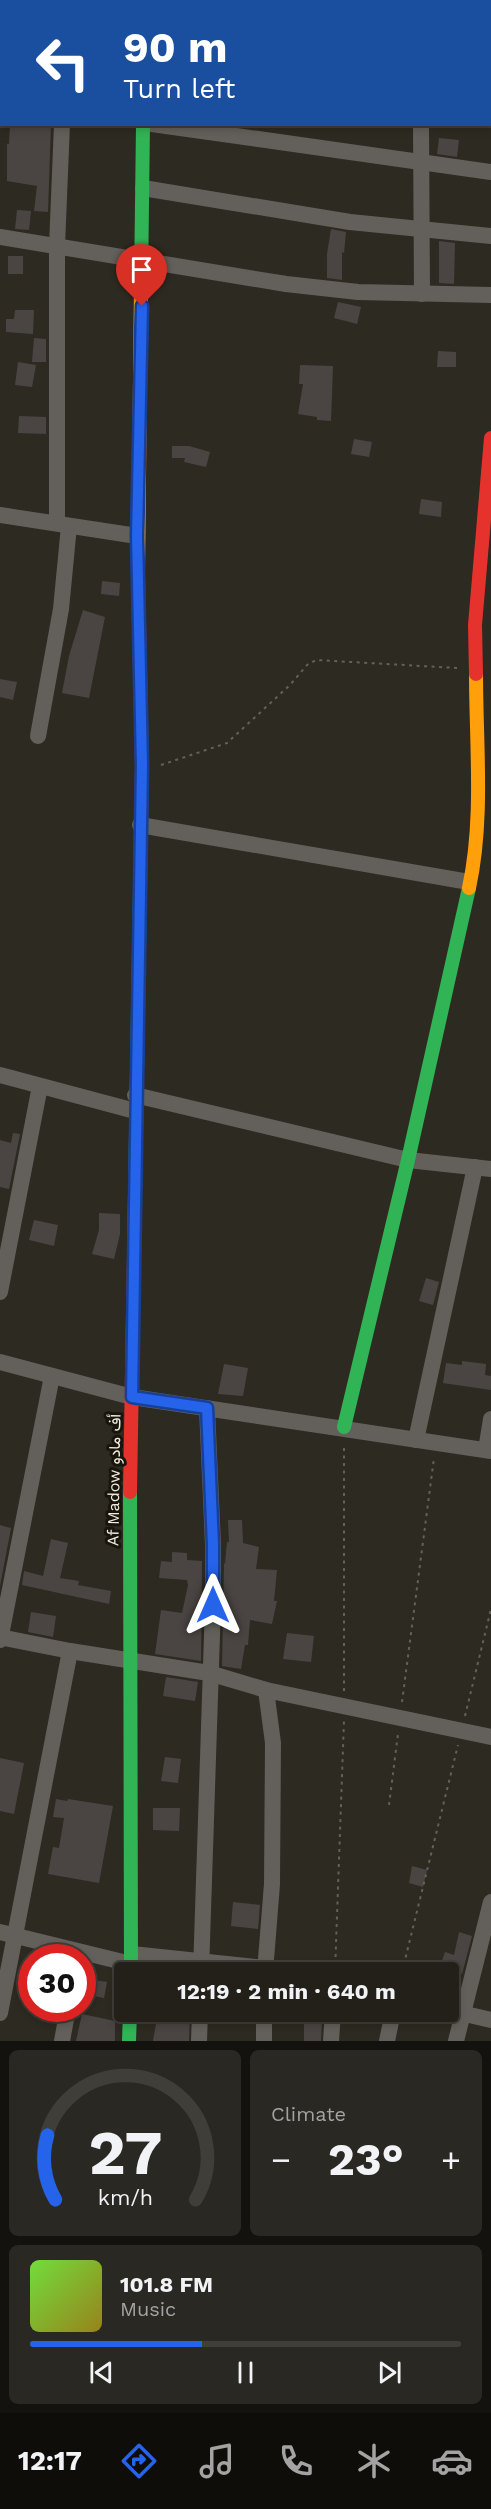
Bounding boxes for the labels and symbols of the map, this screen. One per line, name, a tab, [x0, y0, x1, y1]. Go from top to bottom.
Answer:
pin	[116, 244, 167, 306]
street label: Af Madow أف مادو	[103, 1413, 126, 1546]
position arrow	[181, 1573, 245, 1637]
speed limit sign: 30	[18, 1944, 96, 2022]

